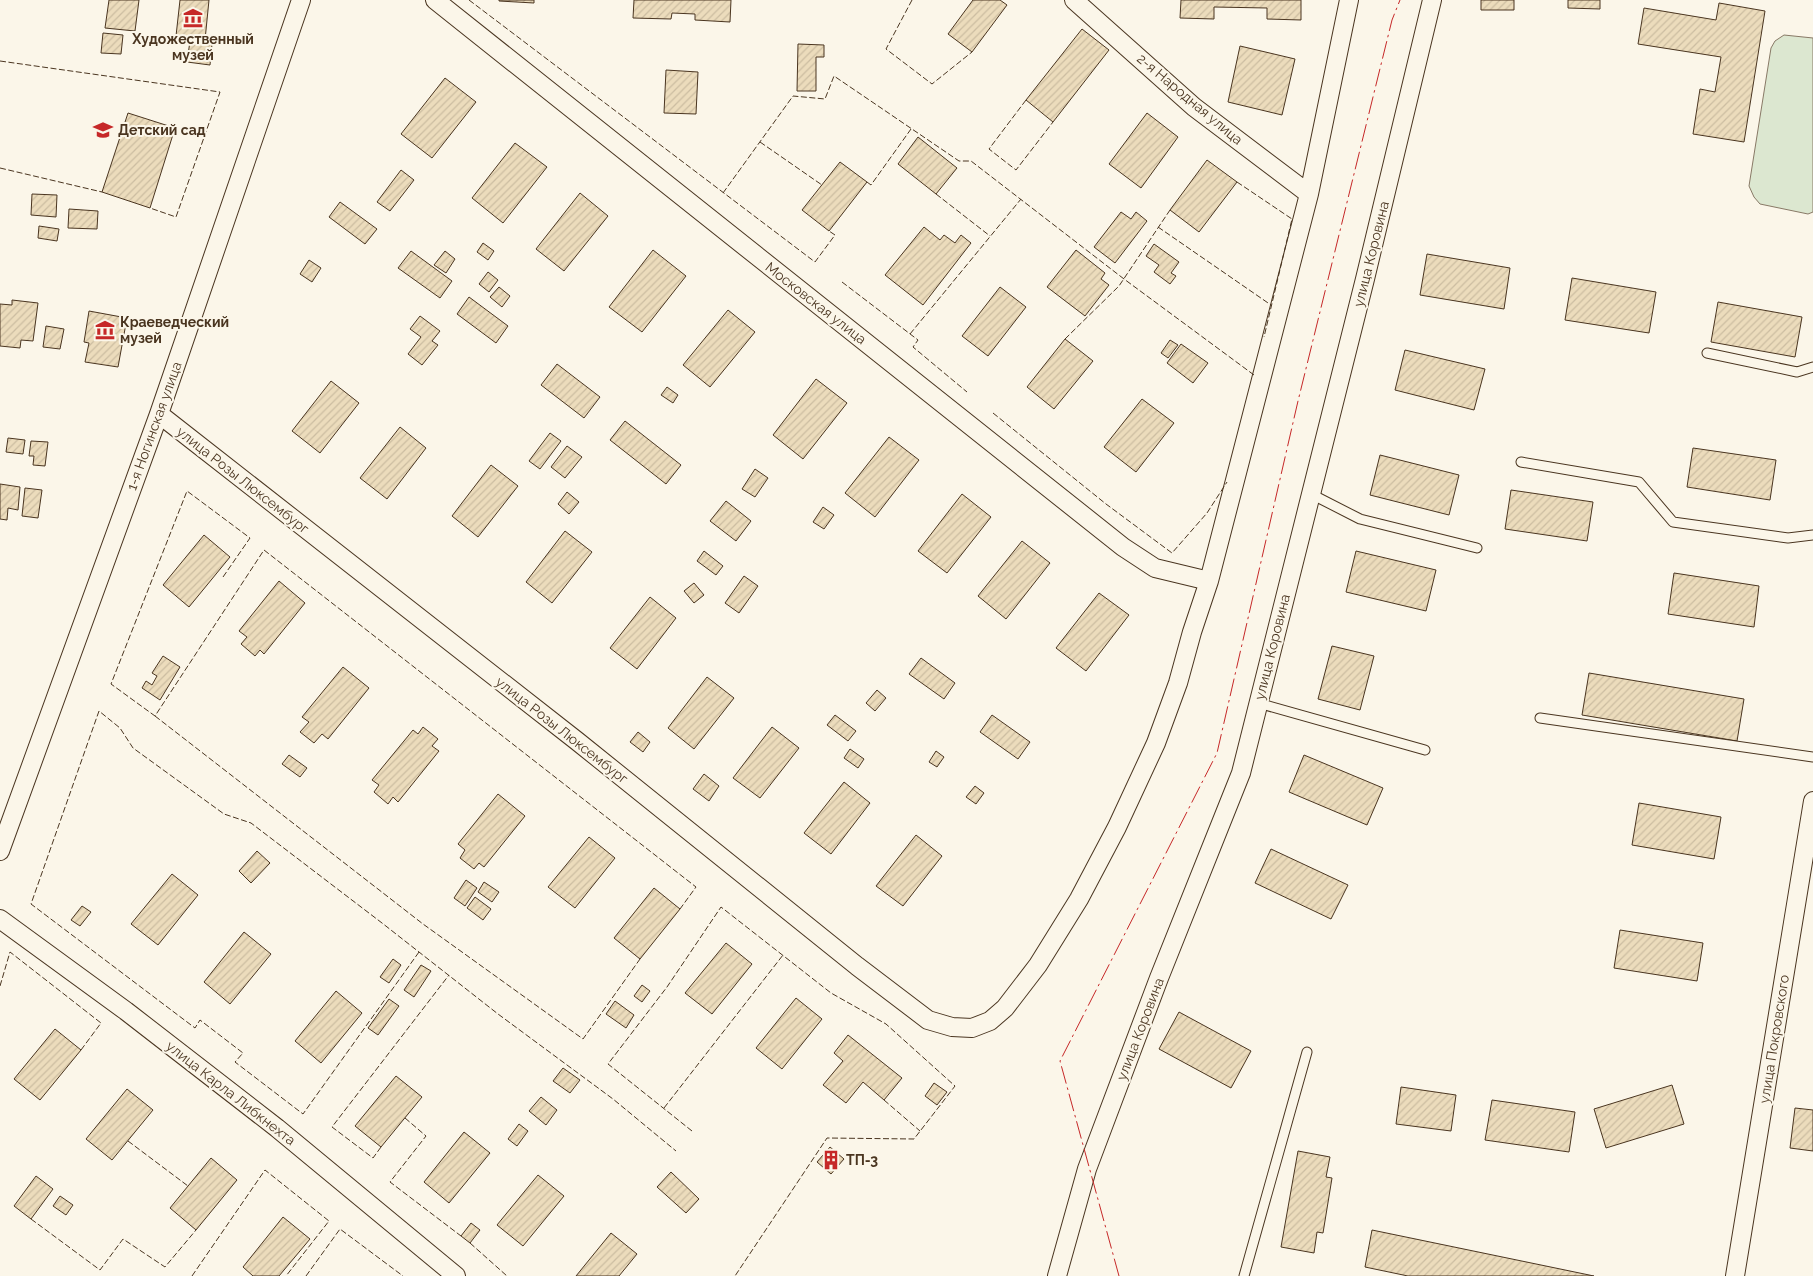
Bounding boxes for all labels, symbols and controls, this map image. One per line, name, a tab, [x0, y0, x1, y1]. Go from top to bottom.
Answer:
museum icon: Художественный музей	[182, 7, 204, 29]
place label: Художественный музей	[131, 31, 254, 63]
street label: 2-я Народная улица	[1134, 50, 1246, 148]
school or university icon: Детский сад	[92, 119, 114, 141]
place label: Детский сад	[118, 122, 206, 138]
street label: улица Коровина	[1350, 199, 1392, 309]
street label: Московская улица	[762, 259, 870, 347]
place label: Краеведческий музей	[120, 314, 229, 346]
museum icon: Краеведческий музей	[94, 319, 116, 341]
street label: 1-я Ногинская улица	[123, 359, 185, 493]
street label: улица Розы Люксембург	[174, 423, 313, 537]
street label: улица Коровина	[1251, 592, 1293, 702]
street label: улица Розы Люксембург	[493, 673, 632, 787]
street label: улица Покровского	[1756, 973, 1792, 1105]
street label: улица Коровина	[1113, 975, 1167, 1083]
street label: улица Карла Либкнехта	[163, 1038, 299, 1148]
building icon: ТП-3	[820, 1149, 842, 1171]
place label: ТП-3	[846, 1152, 878, 1168]

